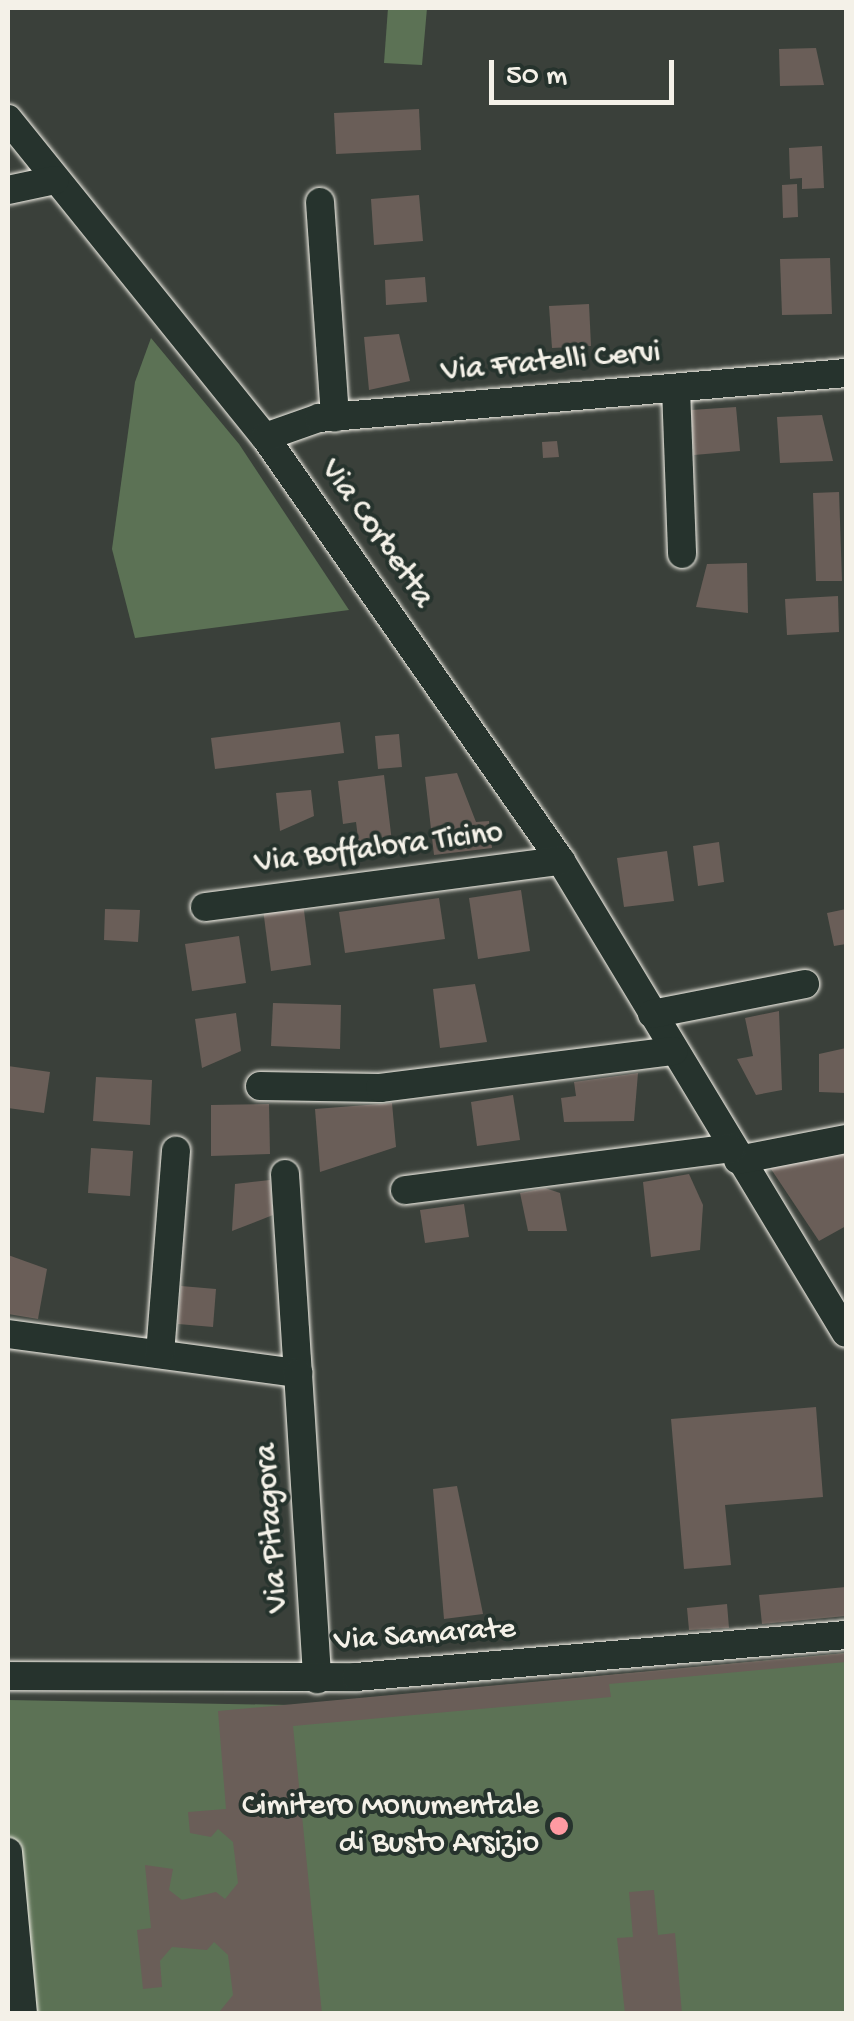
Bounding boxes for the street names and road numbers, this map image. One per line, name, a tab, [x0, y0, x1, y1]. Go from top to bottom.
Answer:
street label: Via Fratelli Cervi	[440, 334, 662, 392]
street label: Via Corbetta	[311, 452, 441, 616]
street label: Via Boffalora Ticino	[253, 815, 505, 883]
street label: Via Pitagora	[248, 1442, 298, 1614]
street label: Via Samarate	[333, 1611, 517, 1661]

